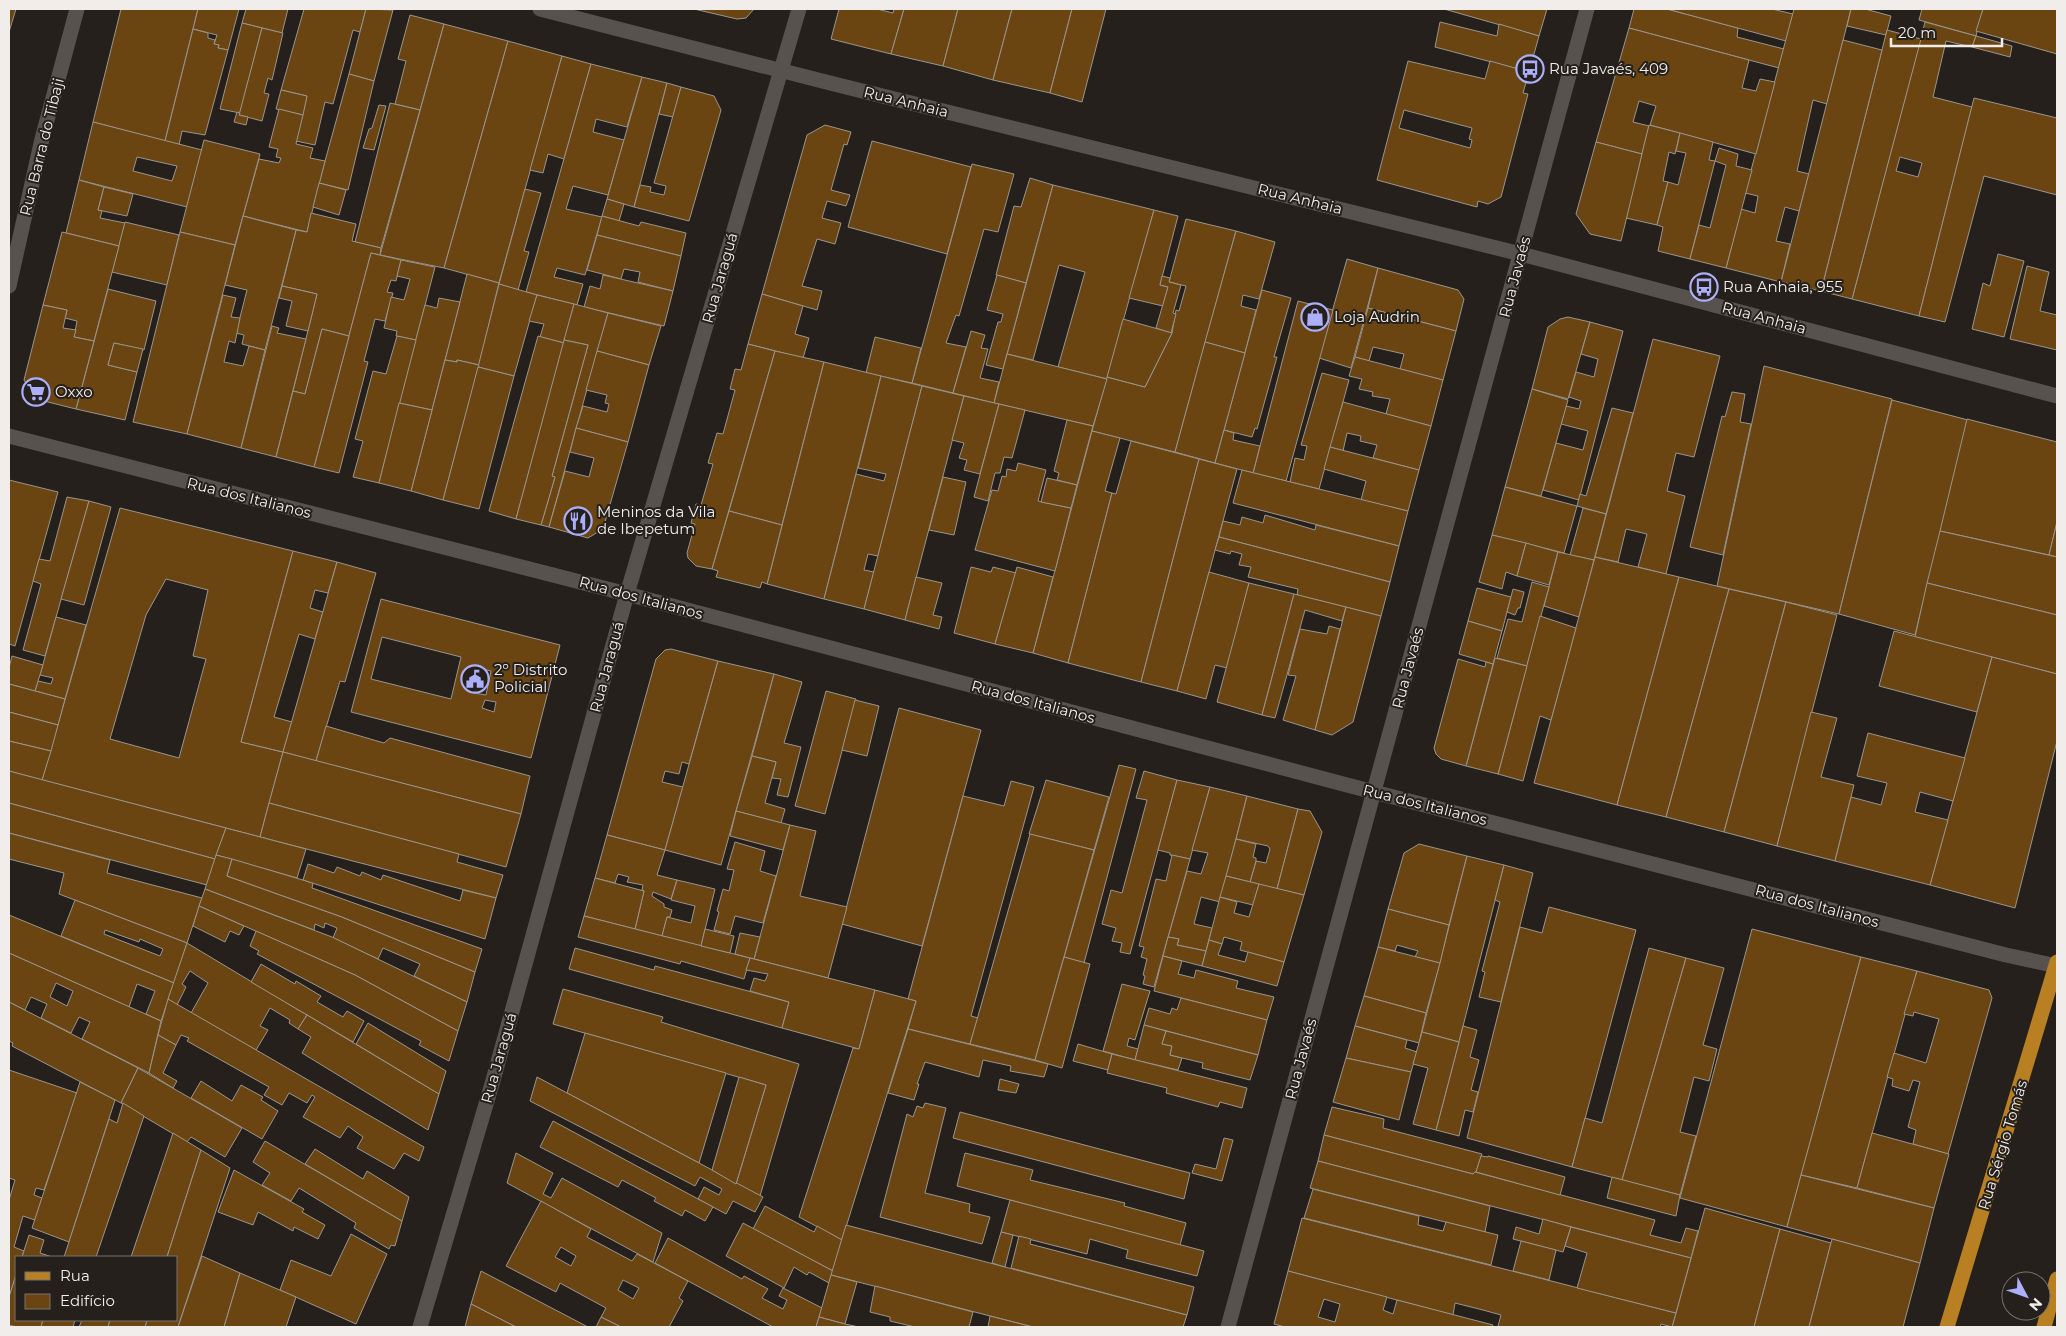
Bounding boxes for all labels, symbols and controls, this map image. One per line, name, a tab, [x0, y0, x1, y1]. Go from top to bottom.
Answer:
scale bar	[1891, 15, 2002, 47]
text: 20 m	[1898, 23, 1936, 42]
bus stop icon: Rua Javaés, 409	[1515, 54, 1545, 84]
place label: Rua Javaés, 409	[1549, 59, 1668, 78]
street label: Rua Barra do Tibaji	[15, 76, 68, 218]
street label: Rua Anhaia	[862, 82, 950, 121]
street label: Rua Anhaia	[1256, 179, 1344, 218]
street label: Rua Jaraguá	[697, 230, 742, 325]
street label: Rua Javaés	[1495, 234, 1534, 319]
bus stop icon: Rua Anhaia, 955	[1689, 272, 1719, 302]
place label: Rua Anhaia, 955	[1723, 277, 1843, 296]
street label: Rua Anhaia	[1720, 297, 1808, 338]
shop icon: Loja Audrin	[1300, 302, 1330, 332]
place label: Loja Audrin	[1334, 307, 1420, 326]
supermarket icon: Oxxo	[21, 377, 51, 407]
place label: Oxxo	[55, 382, 93, 401]
street label: Rua dos Italianos	[185, 473, 313, 522]
place label: Meninos da Vila de Ibepetum	[597, 502, 715, 538]
restaurant icon: Meninos da Vila de Ibepetum	[563, 506, 593, 536]
street label: Rua dos Italianos	[577, 572, 705, 623]
street label: Rua Jaraguá	[585, 619, 628, 715]
street label: Rua Javaés	[1388, 625, 1427, 710]
place label: 2º Distrito Policial	[494, 660, 568, 696]
public building icon: 2º Distrito Policial	[460, 664, 490, 694]
street label: Rua dos Italianos	[969, 676, 1097, 727]
street label: Rua dos Italianos	[1361, 780, 1489, 829]
street label: Rua dos Italianos	[1753, 880, 1881, 931]
street label: Rua Jaraguá	[476, 1010, 521, 1105]
street label: Rua Javaés	[1281, 1016, 1320, 1101]
street label: Rua Sérgio Tomás	[1974, 1078, 2031, 1212]
legend	[15, 1256, 178, 1321]
text: Rua	[60, 1266, 90, 1285]
north arrow	[2001, 1271, 2051, 1321]
text: Edifício	[60, 1291, 115, 1310]
text: N	[2025, 1294, 2046, 1315]

